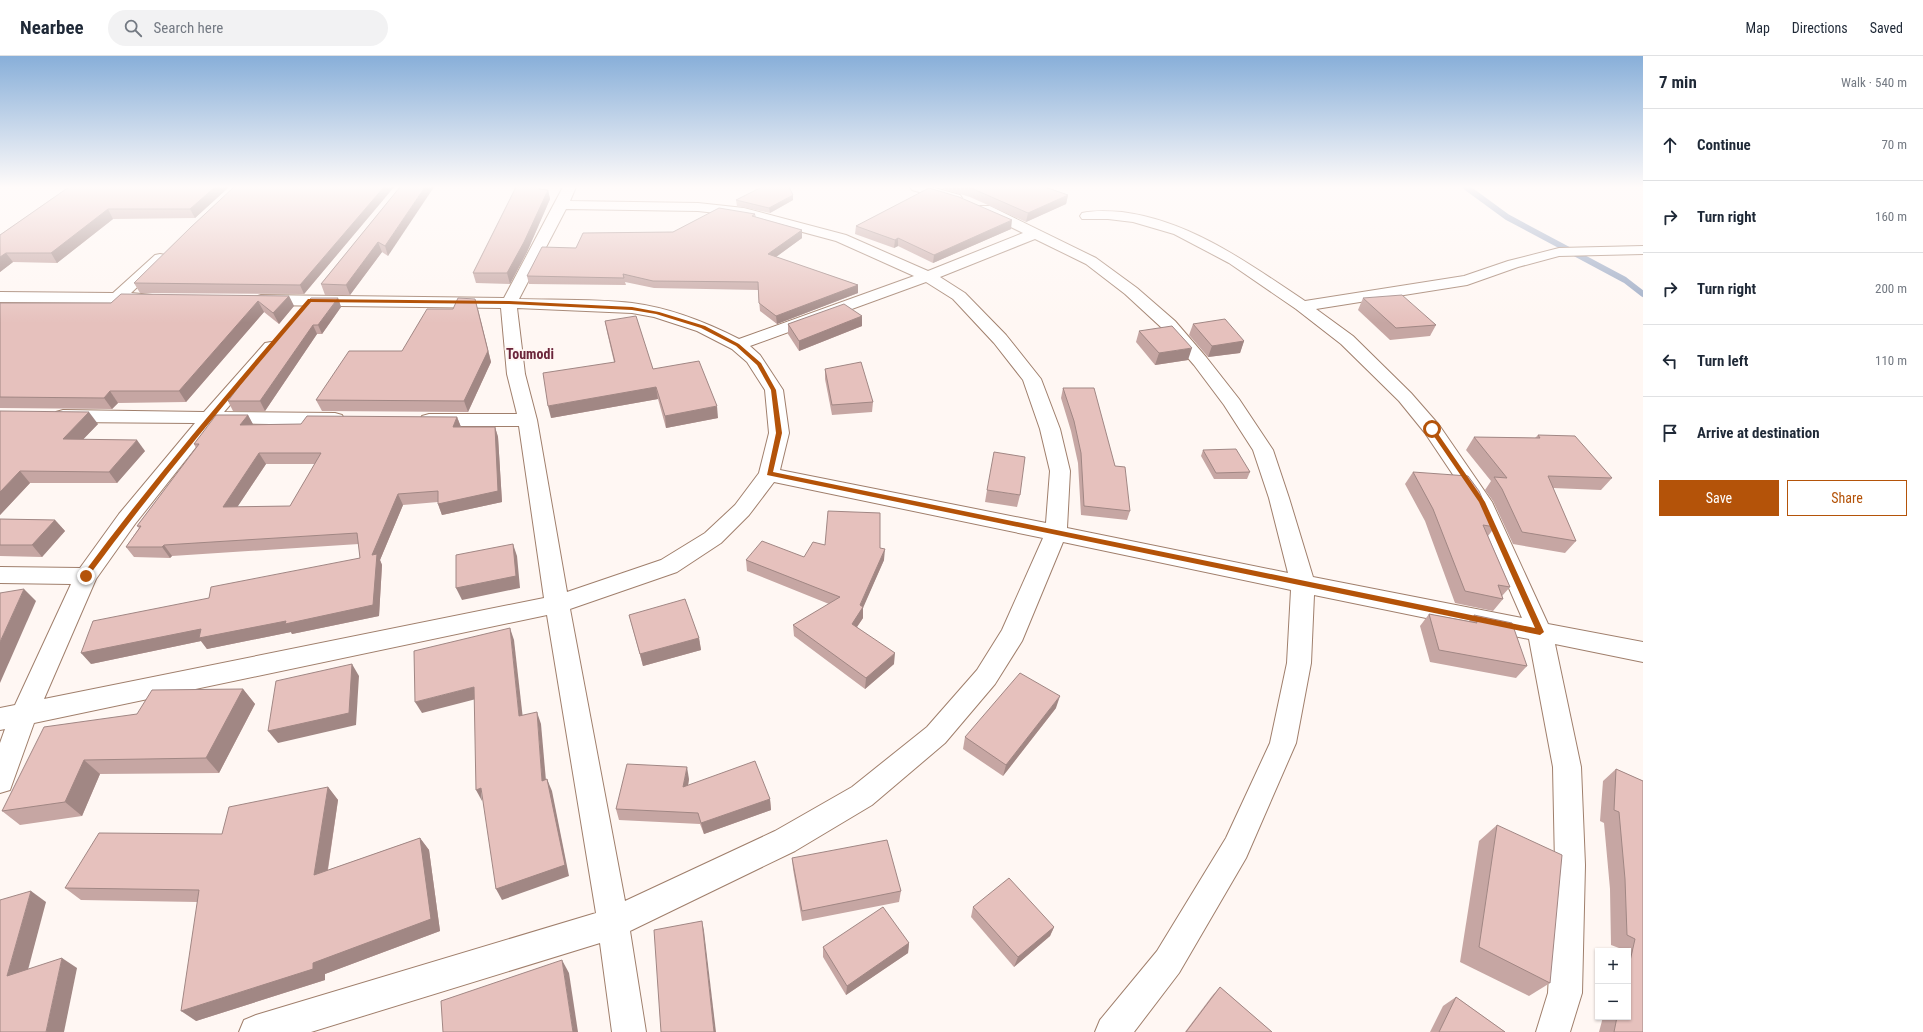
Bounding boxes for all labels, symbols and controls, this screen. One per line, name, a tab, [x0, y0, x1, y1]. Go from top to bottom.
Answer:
search box	[108, 10, 388, 46]
text: Nearbee	[20, 16, 84, 39]
icon: search	[122, 17, 144, 39]
text: Search here	[154, 19, 223, 37]
text: Map	[1746, 20, 1770, 36]
text: Directions	[1792, 20, 1848, 36]
text: Saved	[1870, 20, 1903, 36]
text: 7 min	[1659, 72, 1697, 92]
text: Walk · 540 m	[1841, 75, 1907, 90]
icon: ahead	[1659, 134, 1681, 156]
text: Continue	[1697, 136, 1751, 154]
text: 70 m	[1881, 137, 1907, 152]
icon: right	[1659, 206, 1681, 228]
text: Turn right	[1697, 208, 1756, 226]
text: 160 m	[1875, 209, 1907, 224]
icon: right	[1659, 278, 1681, 300]
text: Turn right	[1697, 280, 1756, 298]
text: 200 m	[1875, 281, 1907, 296]
district label: Toumodi	[506, 346, 554, 362]
icon: left	[1659, 350, 1681, 372]
text: Turn left	[1697, 352, 1748, 370]
text: 110 m	[1875, 353, 1907, 368]
route start	[1423, 420, 1441, 438]
icon: arrive	[1659, 422, 1681, 444]
text: Arrive at destination	[1697, 424, 1820, 442]
button: Save	[1659, 480, 1779, 516]
button: Share	[1787, 480, 1907, 516]
route end	[77, 567, 95, 585]
map controls	[1595, 948, 1631, 1020]
button: +	[1595, 948, 1631, 984]
button: −	[1595, 984, 1631, 1020]

